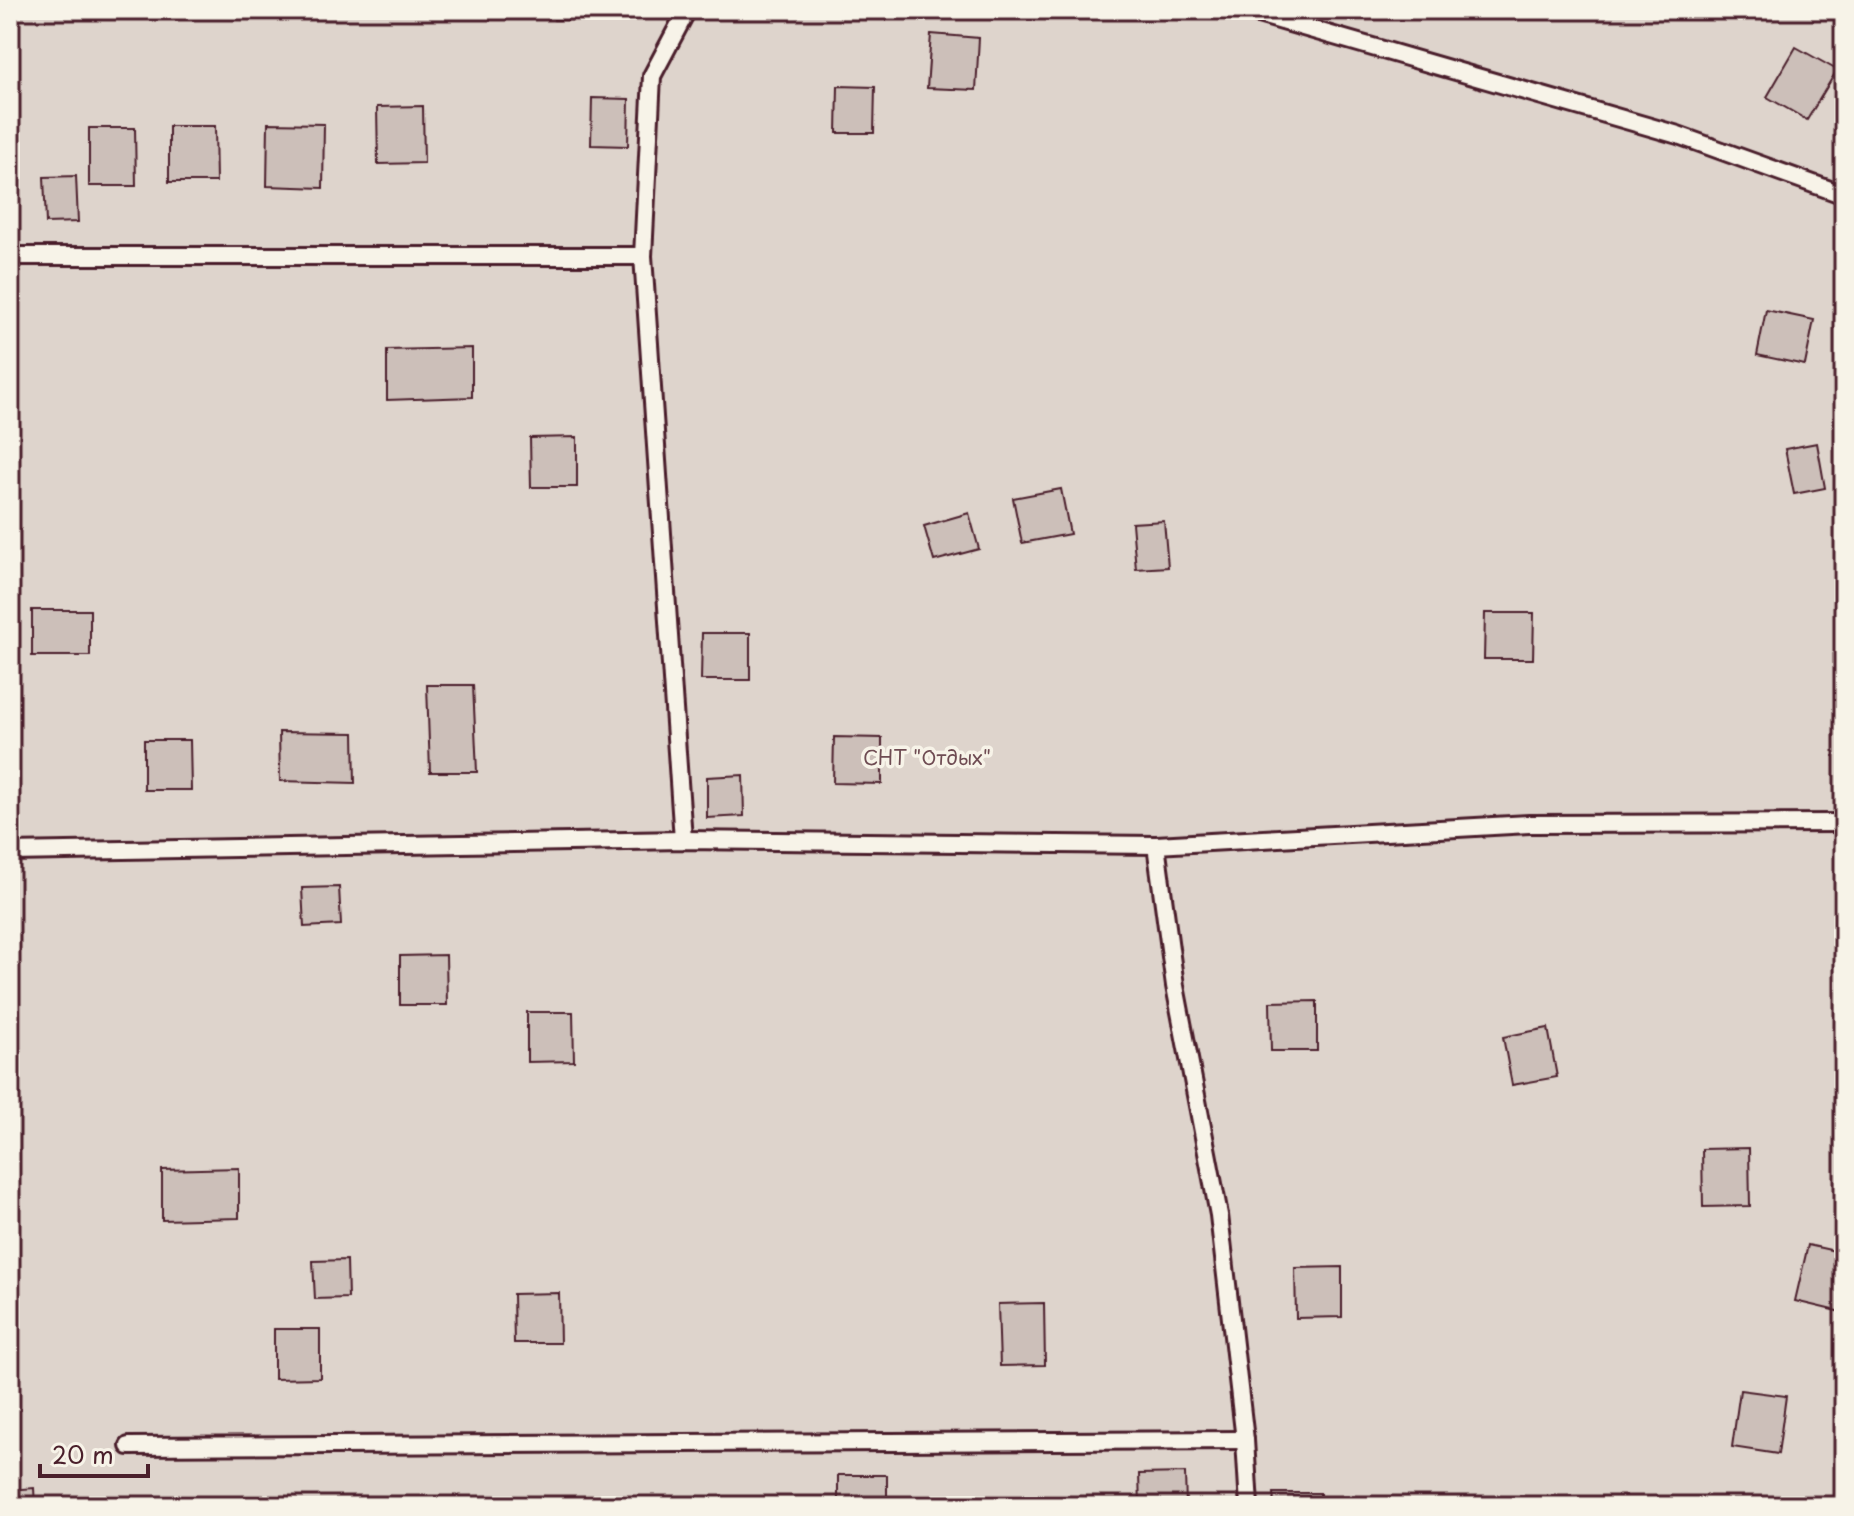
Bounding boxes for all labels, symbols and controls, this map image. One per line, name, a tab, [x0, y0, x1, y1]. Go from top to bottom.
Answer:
park label: СНТ "Отдых"	[863, 742, 991, 772]
scale bar	[40, 1428, 148, 1478]
text: 20 m	[52, 1436, 114, 1472]

